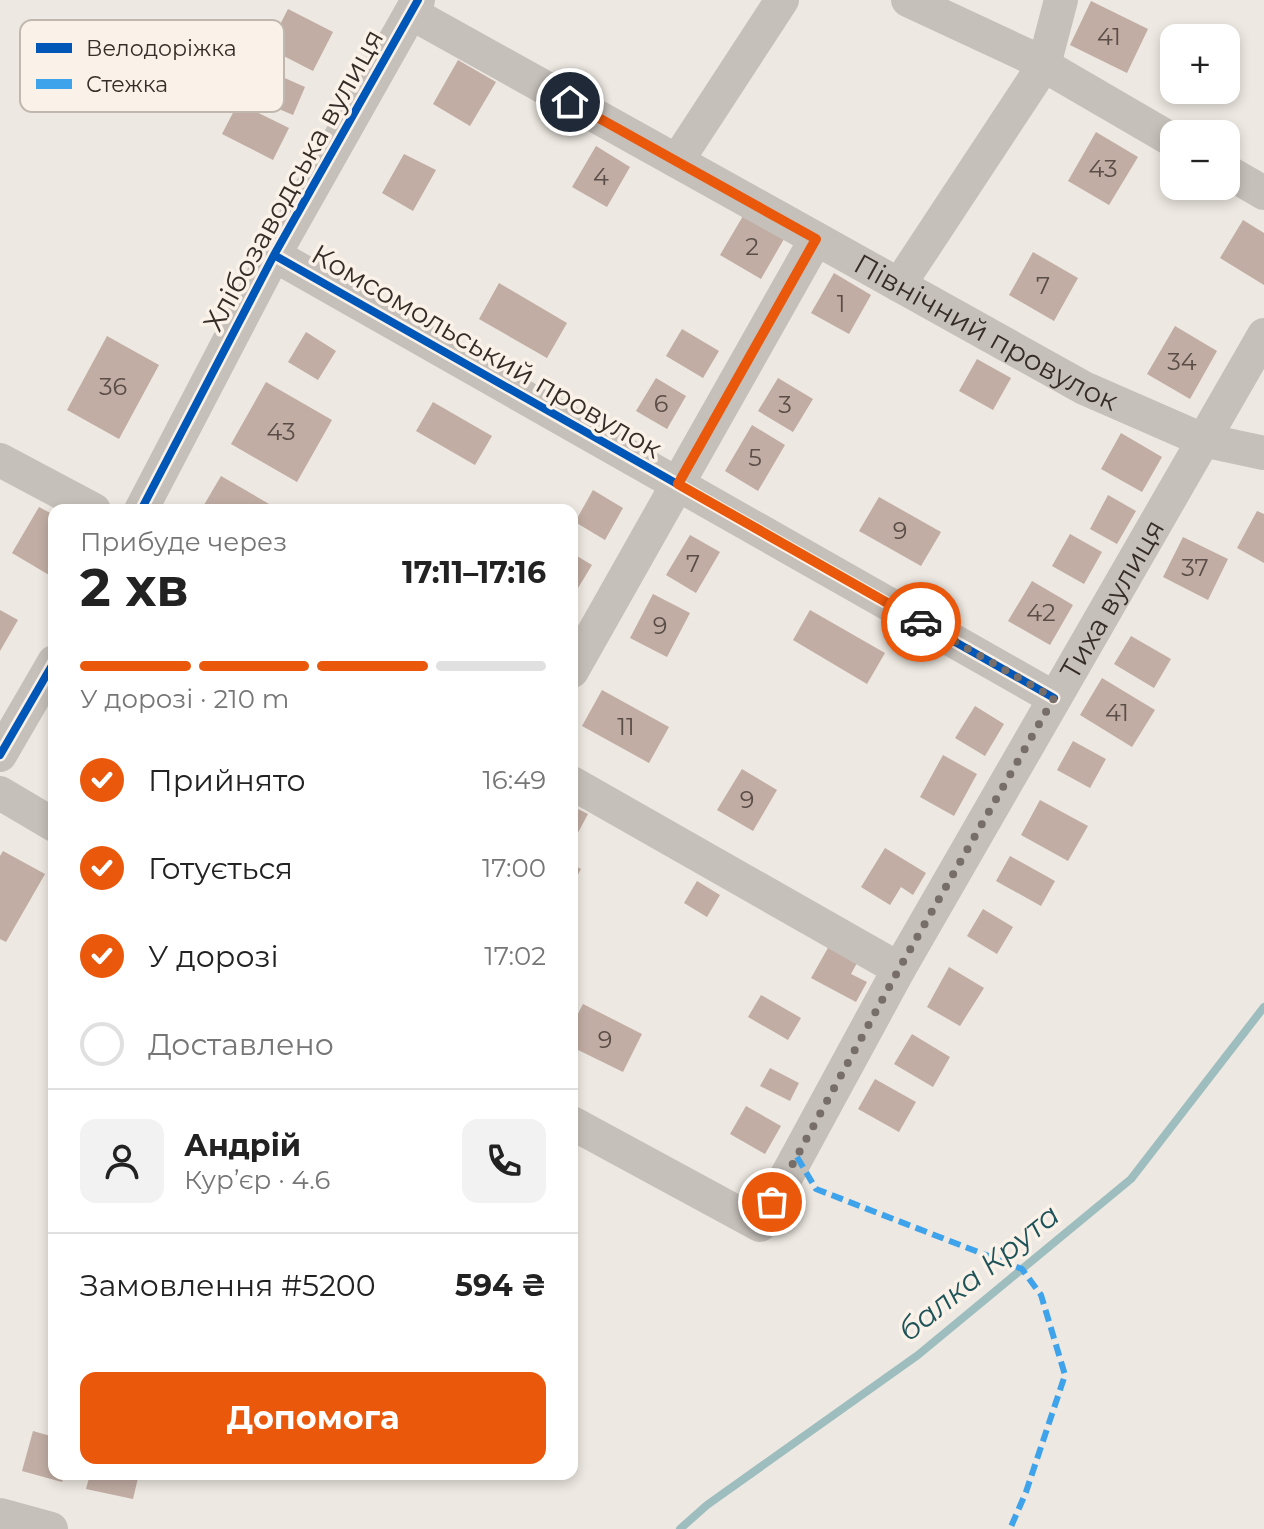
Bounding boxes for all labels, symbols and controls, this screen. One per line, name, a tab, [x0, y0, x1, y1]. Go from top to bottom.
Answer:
legend	[20, 20, 284, 112]
house number: 41	[1097, 22, 1121, 51]
street label: Хлібозаводська вулиця	[196, 23, 390, 337]
map controls	[1160, 24, 1240, 200]
button: +	[1160, 24, 1240, 104]
text: Велодоріжка	[86, 35, 237, 62]
pin	[536, 68, 604, 136]
text: Стежка	[86, 71, 168, 98]
icon: home	[548, 80, 592, 124]
button: −	[1160, 120, 1240, 200]
house number: 43	[1088, 154, 1118, 183]
house number: 4	[593, 162, 609, 191]
house number: 2	[745, 232, 759, 261]
street label: Комсомольський провулок	[306, 237, 668, 465]
street label: Північний провулок	[848, 246, 1123, 418]
house number: 7	[1036, 271, 1050, 300]
house number: 1	[837, 289, 845, 318]
house number: 34	[1167, 347, 1197, 376]
house number: 36	[99, 372, 127, 401]
house number: 6	[654, 389, 668, 418]
house number: 3	[778, 390, 792, 419]
house number: 43	[266, 417, 296, 446]
house number: 5	[748, 443, 762, 472]
street label: Тиха вулиця	[1053, 513, 1171, 685]
house number: 9	[893, 516, 907, 545]
text: Прибуде через	[80, 526, 287, 558]
house number: 7	[686, 549, 700, 578]
house number: 37	[1181, 553, 1209, 582]
text: 17:11–17:16	[402, 554, 546, 591]
text: 2 хв	[80, 556, 189, 619]
courier	[881, 582, 961, 662]
house number: 42	[1026, 598, 1056, 627]
icon: car	[899, 600, 943, 644]
house number: 9	[653, 611, 667, 640]
text: У дорозі · 210 m	[80, 683, 289, 715]
house number: 41	[1105, 698, 1129, 727]
house number: 11	[617, 712, 635, 741]
icon: check	[80, 758, 124, 802]
text: Прийнято	[148, 762, 306, 799]
text: 16:49	[482, 764, 546, 796]
house number: 9	[740, 785, 754, 814]
icon: check	[80, 846, 124, 890]
text: Готується	[148, 850, 293, 887]
text: 17:00	[482, 852, 546, 884]
icon: check	[80, 934, 124, 978]
text: У дорозі	[148, 938, 279, 975]
text: 17:02	[484, 940, 546, 972]
house number: 9	[598, 1025, 612, 1054]
text: Доставлено	[148, 1026, 334, 1063]
button: person	[80, 1119, 164, 1203]
button: phone	[462, 1119, 546, 1203]
text: Андрій	[184, 1127, 301, 1164]
text: Кур’єр · 4.6	[184, 1164, 330, 1196]
pin	[738, 1168, 806, 1236]
icon: bag	[750, 1180, 794, 1224]
water label: балка Крута	[891, 1196, 1067, 1349]
text: Замовлення #5200	[80, 1267, 376, 1304]
text: 594 ₴	[455, 1267, 546, 1304]
button: Допомога	[80, 1372, 546, 1464]

